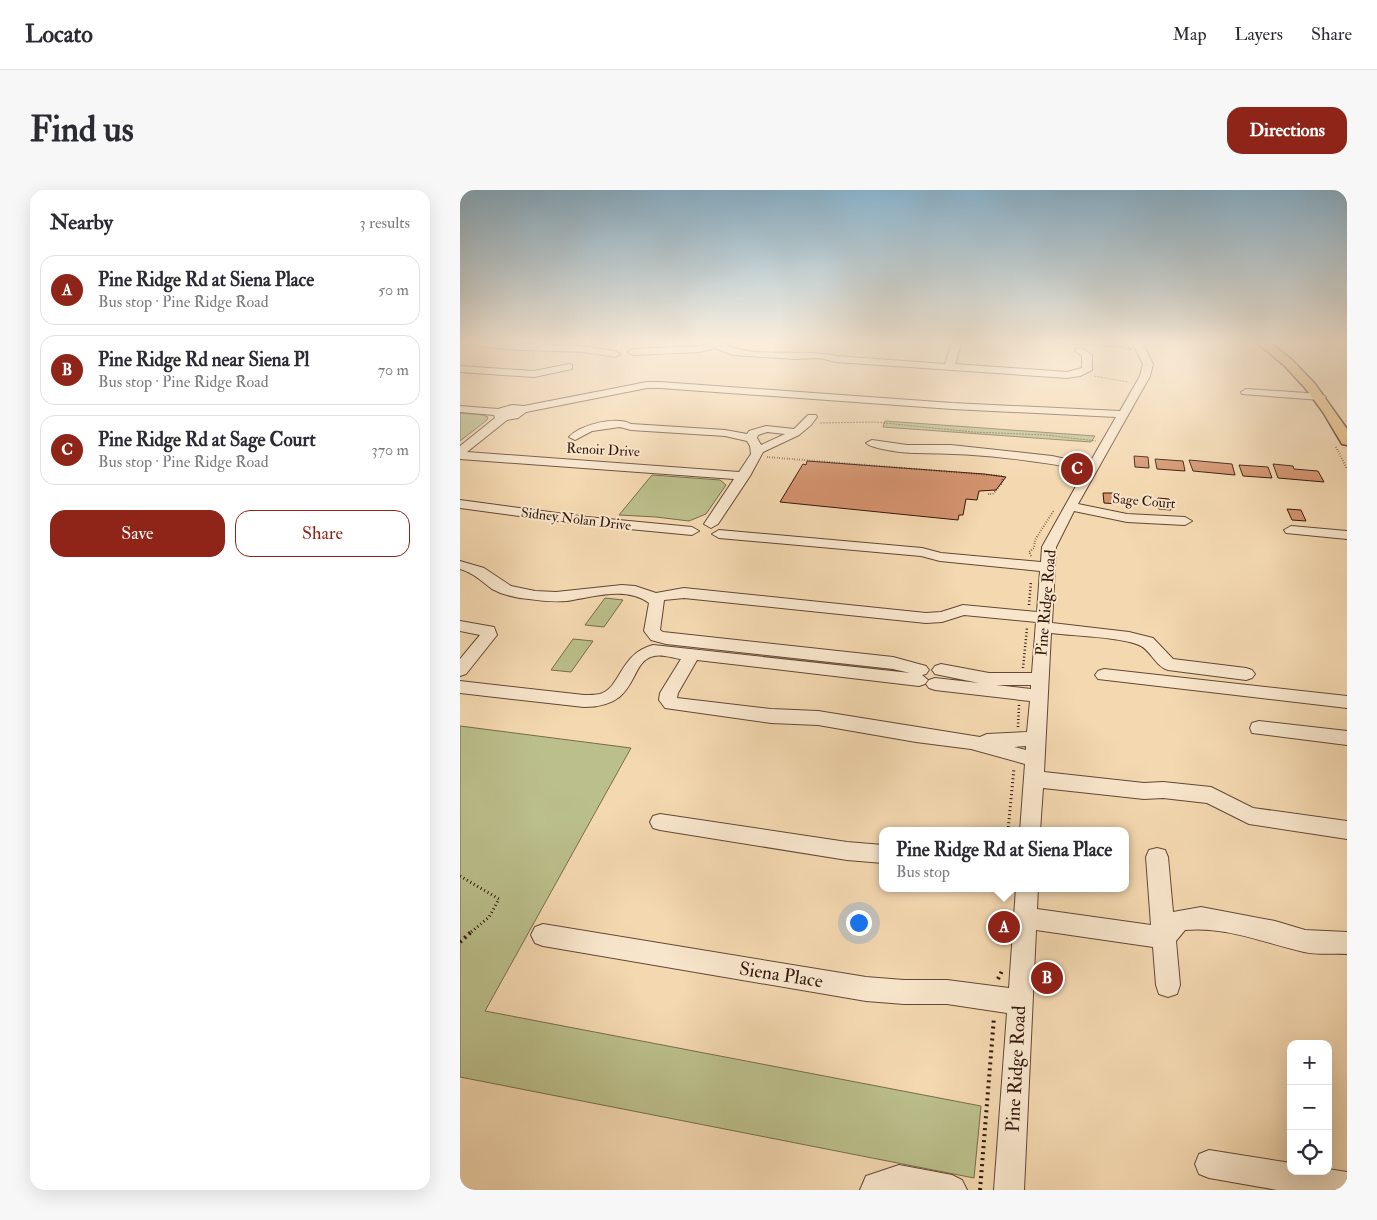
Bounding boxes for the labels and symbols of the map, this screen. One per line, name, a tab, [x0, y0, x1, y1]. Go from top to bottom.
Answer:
street label: Renoir Drive	[566, 440, 640, 460]
pin: C	[1061, 450, 1093, 488]
street label: Sage Court	[1112, 490, 1177, 512]
street label: Sidney Nolan Drive	[520, 504, 632, 535]
street label: Pine Ridge Road	[1031, 549, 1061, 657]
pin: A	[988, 908, 1020, 946]
your location	[846, 910, 872, 936]
street label: Siena Place	[737, 957, 825, 993]
pin: B	[1031, 959, 1063, 997]
street label: Pine Ridge Road	[1001, 1004, 1031, 1133]

